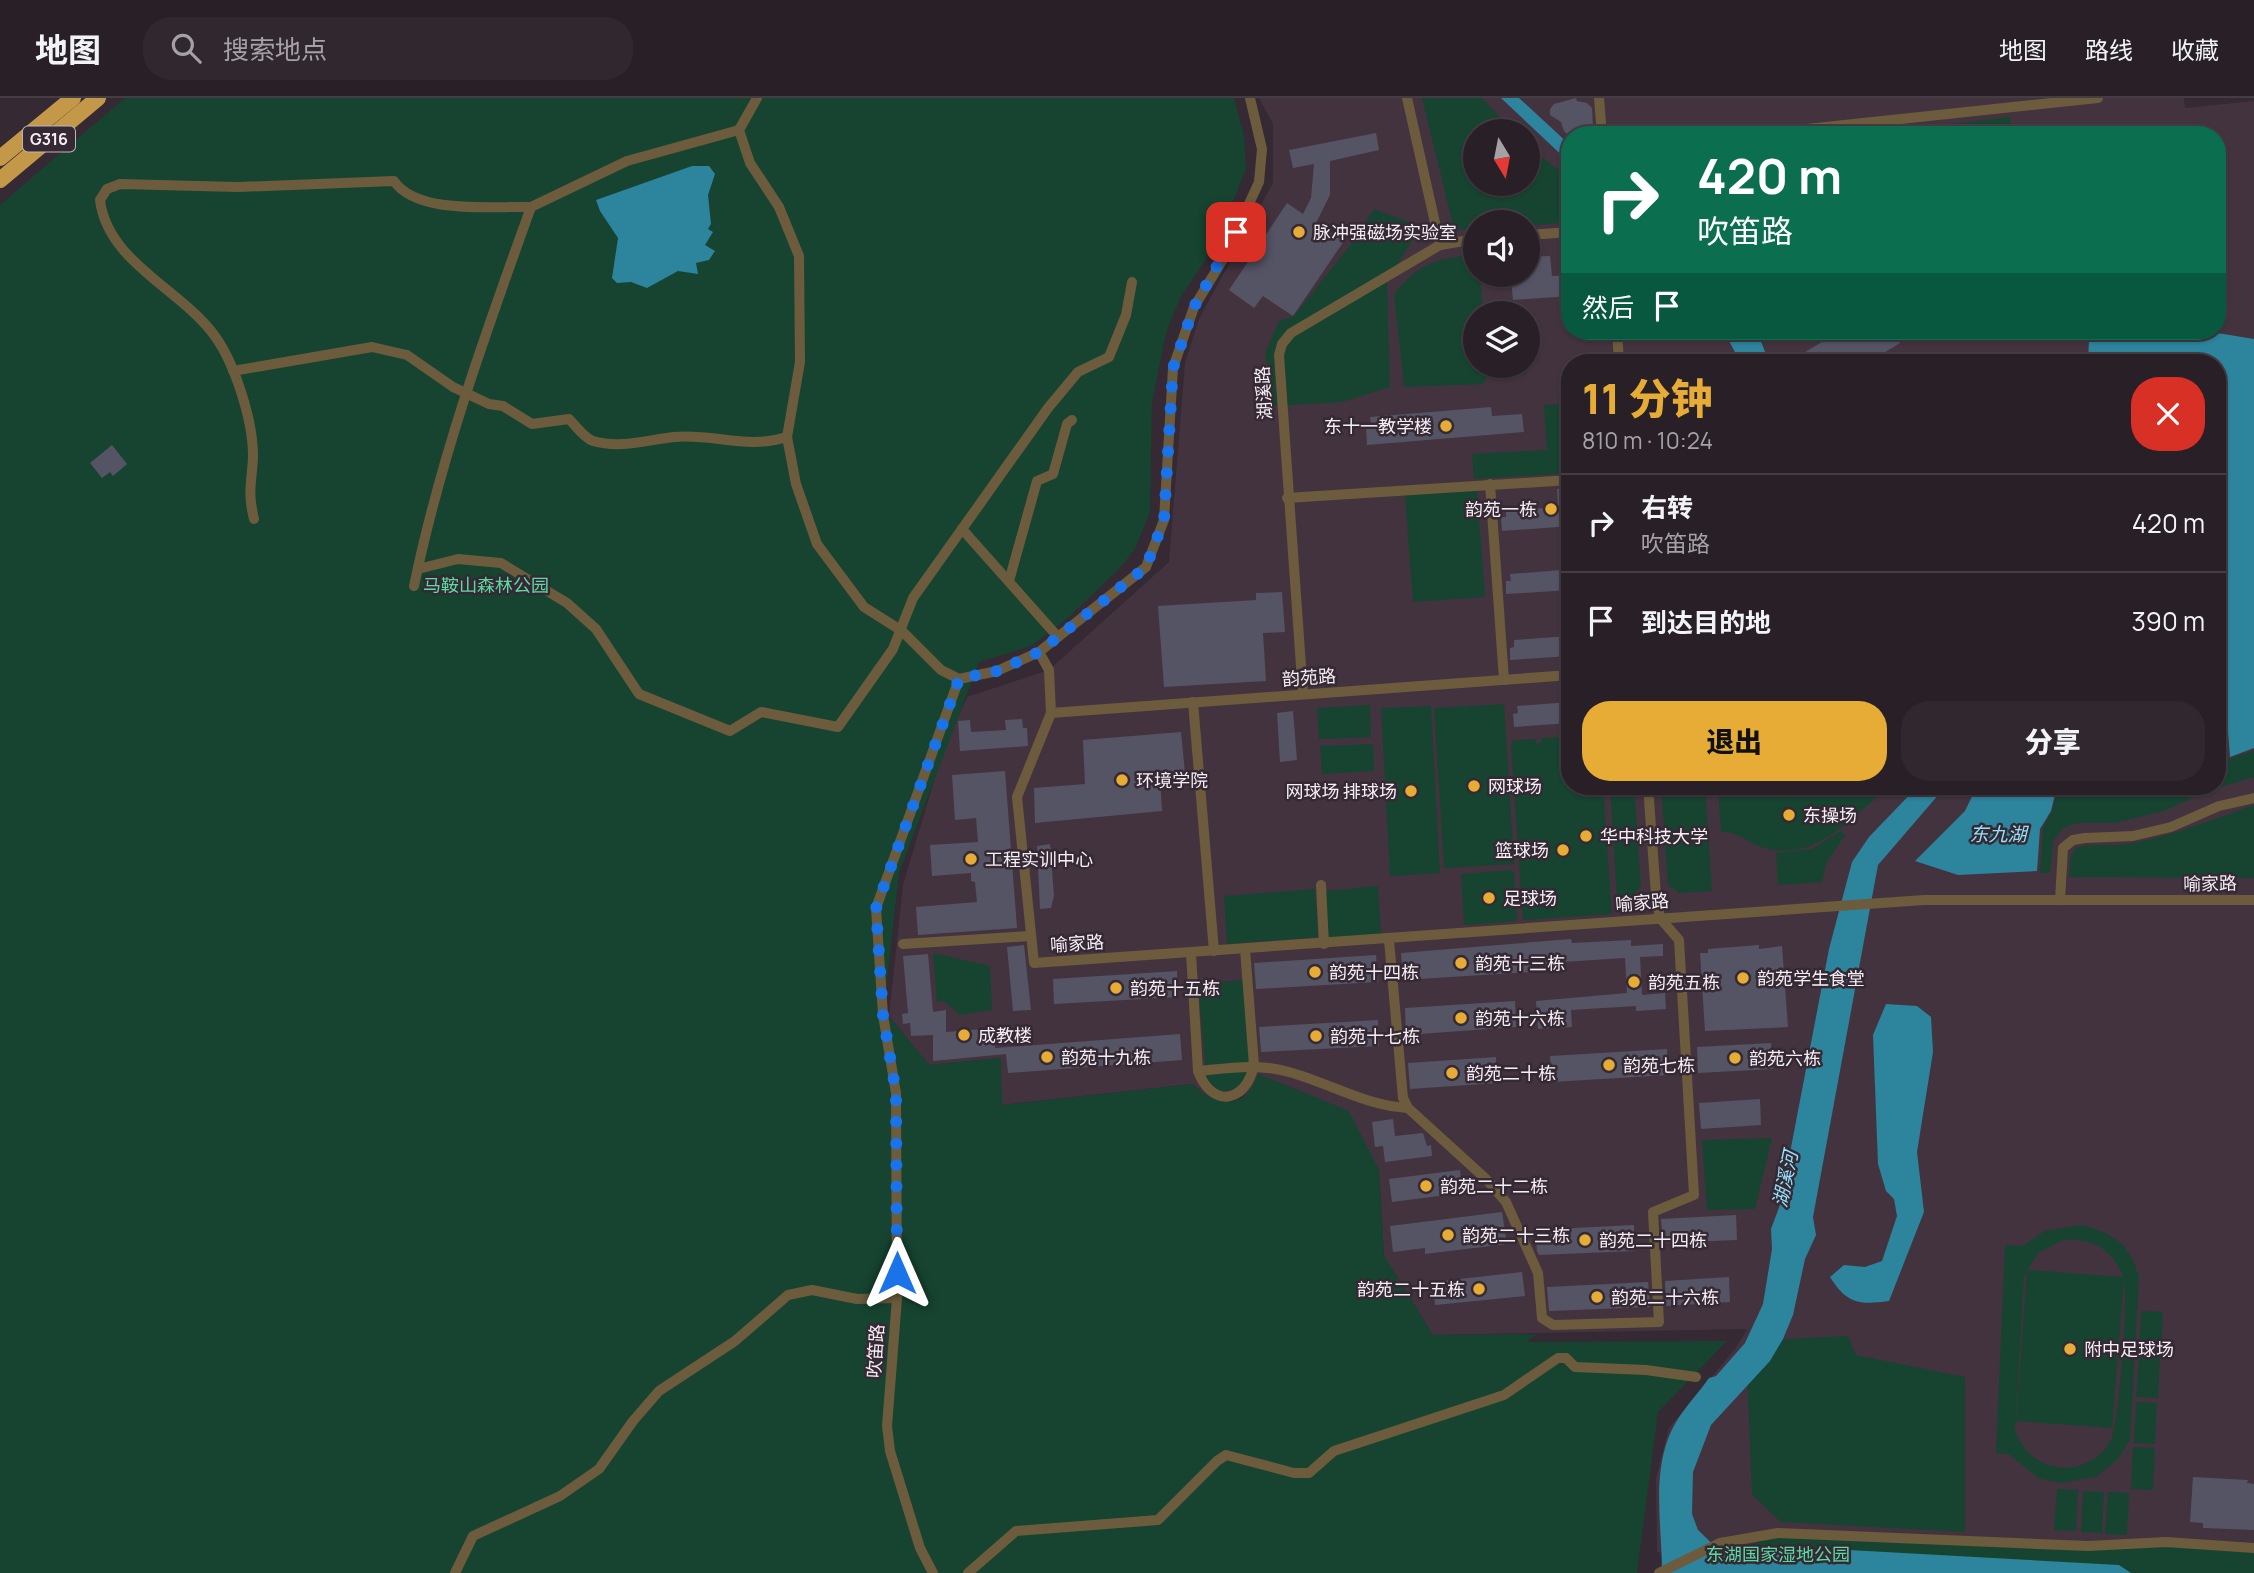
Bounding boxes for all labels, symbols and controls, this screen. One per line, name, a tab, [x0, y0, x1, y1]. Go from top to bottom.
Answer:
search box	[143, 17, 633, 80]
text: 地图	[35, 27, 101, 72]
icon: search	[167, 29, 205, 67]
text: 搜索地点	[223, 31, 327, 67]
text: 地图	[1999, 33, 2047, 66]
text: 路线	[2085, 33, 2133, 66]
text: 收藏	[2171, 33, 2219, 66]
north arrow	[1463, 119, 1540, 196]
map controls	[1463, 119, 1540, 378]
road number: G316	[23, 126, 75, 152]
text: 420 m	[1697, 142, 1842, 209]
icon: right	[1582, 154, 1673, 245]
pin	[1206, 202, 1266, 262]
text: 吹笛路	[1697, 209, 1793, 253]
button: sound	[1463, 210, 1540, 287]
icon: arrive	[1217, 213, 1255, 251]
place label: 脉冲强磁场实验室	[1313, 220, 1457, 244]
marker: 脉冲强磁场实验室	[1291, 224, 1307, 240]
icon: arrive	[1648, 287, 1686, 325]
text: 然后	[1582, 289, 1634, 325]
button: layers	[1463, 301, 1540, 378]
street label: 湖溪路	[1250, 365, 1276, 421]
text: 11 分钟	[1582, 369, 1713, 427]
button: close	[2131, 377, 2205, 451]
place label: 东十一教学楼	[1324, 414, 1432, 438]
marker: 东十一教学楼	[1438, 418, 1454, 434]
text: 810 m · 10:24	[1582, 424, 1713, 456]
text: 右转	[1641, 489, 1693, 525]
place label: 韵苑一栋	[1465, 497, 1537, 521]
marker: 韵苑一栋	[1543, 501, 1559, 517]
icon: right	[1582, 504, 1620, 542]
text: 420 m	[2132, 505, 2205, 541]
text: 吹笛路	[1641, 527, 1710, 559]
park label: 马鞍山森林公园	[423, 573, 549, 597]
icon: arrive	[1582, 602, 1620, 640]
text: 390 m	[2131, 603, 2205, 639]
text: 到达目的地	[1641, 604, 1771, 640]
street label: 韵苑路	[1281, 663, 1337, 691]
button: 退出	[1582, 701, 1887, 781]
button: 分享	[1901, 701, 2205, 781]
place label: 环境学院	[1136, 768, 1208, 792]
marker: 环境学院	[1114, 772, 1130, 788]
place label: 网球场	[1488, 774, 1542, 798]
marker: 网球场	[1466, 778, 1482, 794]
place label: 网球场 排球场	[1285, 779, 1397, 803]
marker: 网球场 排球场	[1403, 783, 1419, 799]
place label: 东操场	[1803, 803, 1857, 827]
marker: 东操场	[1781, 807, 1797, 823]
water label: 东九湖	[1969, 821, 2029, 847]
place label: 华中科技大学	[1600, 824, 1708, 848]
marker: 华中科技大学	[1578, 828, 1594, 844]
place label: 篮球场	[1495, 838, 1549, 862]
marker: 篮球场	[1555, 842, 1571, 858]
place label: 工程实训中心	[985, 847, 1093, 871]
marker: 工程实训中心	[963, 851, 979, 867]
street label: 喻家路	[2183, 871, 2237, 895]
place label: 足球场	[1503, 886, 1557, 910]
street label: 喻家路	[1614, 888, 1670, 916]
marker: 足球场	[1481, 890, 1497, 906]
street label: 喻家路	[1049, 929, 1105, 957]
place label: 韵苑十三栋	[1475, 951, 1565, 975]
marker: 韵苑十三栋	[1453, 955, 1469, 971]
place label: 韵苑十四栋	[1329, 960, 1419, 984]
marker: 韵苑十四栋	[1307, 964, 1323, 980]
place label: 韵苑学生食堂	[1757, 966, 1865, 990]
place label: 韵苑五栋	[1648, 970, 1720, 994]
marker: 韵苑学生食堂	[1735, 970, 1751, 986]
marker: 韵苑五栋	[1626, 974, 1642, 990]
place label: 韵苑十五栋	[1130, 976, 1220, 1000]
marker: 韵苑十五栋	[1108, 980, 1124, 996]
place label: 韵苑十六栋	[1475, 1006, 1565, 1030]
marker: 韵苑十六栋	[1453, 1010, 1469, 1026]
place label: 成教楼	[978, 1023, 1032, 1047]
place label: 韵苑十七栋	[1330, 1024, 1420, 1048]
marker: 成教楼	[956, 1027, 972, 1043]
marker: 韵苑十七栋	[1308, 1028, 1324, 1044]
place label: 韵苑十九栋	[1061, 1045, 1151, 1069]
place label: 韵苑六栋	[1749, 1046, 1821, 1070]
marker: 韵苑十九栋	[1039, 1049, 1055, 1065]
marker: 韵苑六栋	[1727, 1050, 1743, 1066]
place label: 韵苑七栋	[1623, 1053, 1695, 1077]
marker: 韵苑七栋	[1601, 1057, 1617, 1073]
place label: 韵苑二十栋	[1466, 1061, 1556, 1085]
marker: 韵苑二十栋	[1444, 1065, 1460, 1081]
water label: 湖溪河	[1766, 1145, 1804, 1210]
place label: 韵苑二十二栋	[1440, 1174, 1548, 1198]
marker: 韵苑二十二栋	[1418, 1178, 1434, 1194]
place label: 韵苑二十三栋	[1462, 1223, 1570, 1247]
marker: 韵苑二十三栋	[1440, 1227, 1456, 1243]
place label: 韵苑二十四栋	[1599, 1228, 1707, 1252]
marker: 韵苑二十四栋	[1577, 1232, 1593, 1248]
position arrow	[860, 1236, 934, 1310]
place label: 韵苑二十五栋	[1357, 1277, 1465, 1301]
marker: 韵苑二十五栋	[1471, 1281, 1487, 1297]
place label: 韵苑二十六栋	[1611, 1285, 1719, 1309]
marker: 韵苑二十六栋	[1589, 1289, 1605, 1305]
street label: 吹笛路	[861, 1323, 889, 1379]
place label: 附中足球场	[2084, 1337, 2174, 1361]
marker: 附中足球场	[2062, 1341, 2078, 1357]
park label: 东湖国家湿地公园	[1706, 1542, 1850, 1566]

